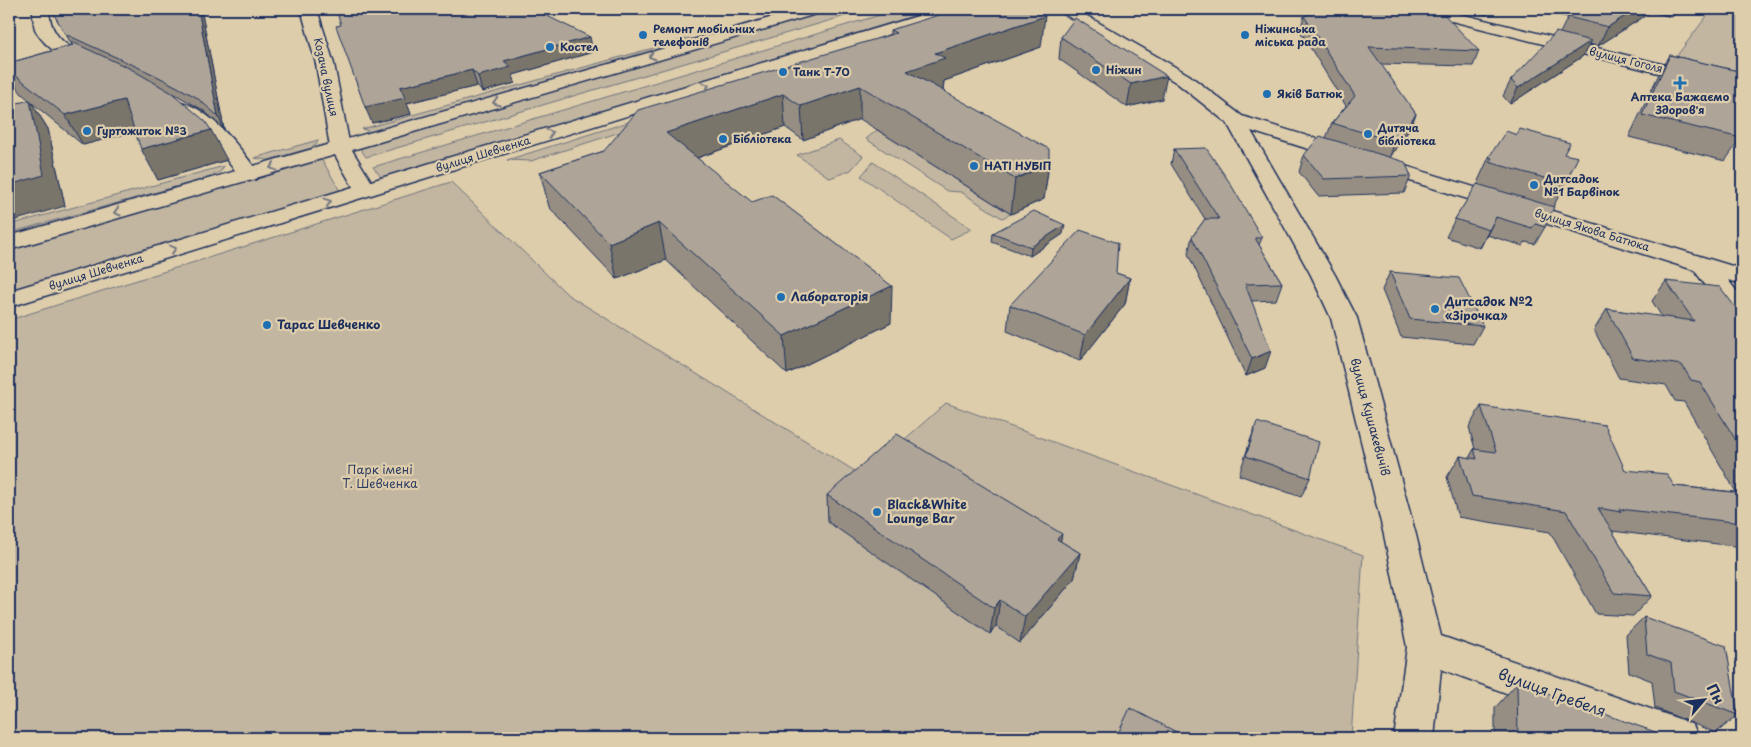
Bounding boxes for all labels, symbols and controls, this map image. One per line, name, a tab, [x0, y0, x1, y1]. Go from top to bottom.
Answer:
place label: Ремонт мобільних телефонів	[653, 20, 755, 50]
place label: Ніжинська міська рада	[1255, 20, 1326, 50]
marker: Ремонт мобільних телефонів	[637, 29, 649, 41]
marker: Ніжинська міська рада	[1239, 29, 1251, 41]
street label: Козача вулиця	[310, 36, 343, 118]
place label: Костел	[560, 38, 598, 55]
marker: Костел	[544, 41, 556, 53]
street label: вулиця Гоголя	[1588, 42, 1665, 77]
one-way arrow	[649, 51, 657, 61]
place label: Ніжин	[1106, 61, 1142, 78]
place label: Танк Т-70	[793, 63, 850, 80]
marker: Ніжин	[1090, 64, 1102, 76]
marker: Танк Т-70	[777, 66, 789, 78]
marker: Аптека Бажаємо Здоров'я	[1674, 77, 1686, 89]
one-way arrow	[701, 81, 709, 91]
place label: Яків Батюк	[1277, 85, 1342, 102]
marker: Яків Батюк	[1261, 88, 1273, 100]
place label: Аптека Бажаємо Здоров'я	[1631, 88, 1730, 118]
one-way arrow	[493, 96, 501, 106]
place label: Дитяча бібліотека	[1377, 119, 1436, 149]
place label: Гуртожиток №3	[97, 122, 187, 139]
marker: Гуртожиток №3	[81, 125, 93, 137]
marker: Дитяча бібліотека	[1362, 128, 1374, 140]
one-way arrow	[546, 129, 554, 139]
place label: Бібліотека	[733, 130, 792, 147]
street label: вулиця Шевченка	[433, 131, 532, 176]
marker: Бібліотека	[717, 133, 729, 145]
place label: НАТІ НУБІП	[984, 157, 1052, 174]
marker: НАТІ НУБІП	[968, 160, 980, 172]
one-way arrow	[270, 162, 278, 172]
place label: Дитсадок №1 Барвінок	[1543, 170, 1621, 200]
marker: Дитсадок №1 Барвінок	[1528, 179, 1540, 191]
one-way arrow	[323, 197, 332, 207]
street label: вулиця Якова Батюка	[1532, 204, 1652, 255]
one-way arrow	[113, 206, 121, 217]
one-way arrow	[168, 245, 176, 255]
street label: вулиця Шевченка	[46, 249, 145, 294]
place label: Лабораторія	[791, 287, 868, 305]
marker: Лабораторія	[775, 291, 787, 303]
place label: Дитсадок №2 «Зірочка»	[1444, 292, 1534, 324]
marker: Дитсадок №2 «Зірочка»	[1429, 303, 1441, 315]
place label: Тарас Шевченко	[277, 315, 380, 333]
marker: Тарас Шевченко	[261, 319, 273, 331]
street label: вулиця Кушакевичів	[1347, 356, 1395, 478]
park label: Парк імені Т. Шевченка	[342, 460, 418, 492]
place label: Black&White Lounge Bar	[887, 495, 967, 527]
marker: Black&White Lounge Bar	[871, 506, 883, 518]
street label: вулиця Гребеля	[1495, 661, 1610, 722]
north arrow	[1678, 674, 1728, 724]
text: Пн	[1702, 680, 1730, 708]

